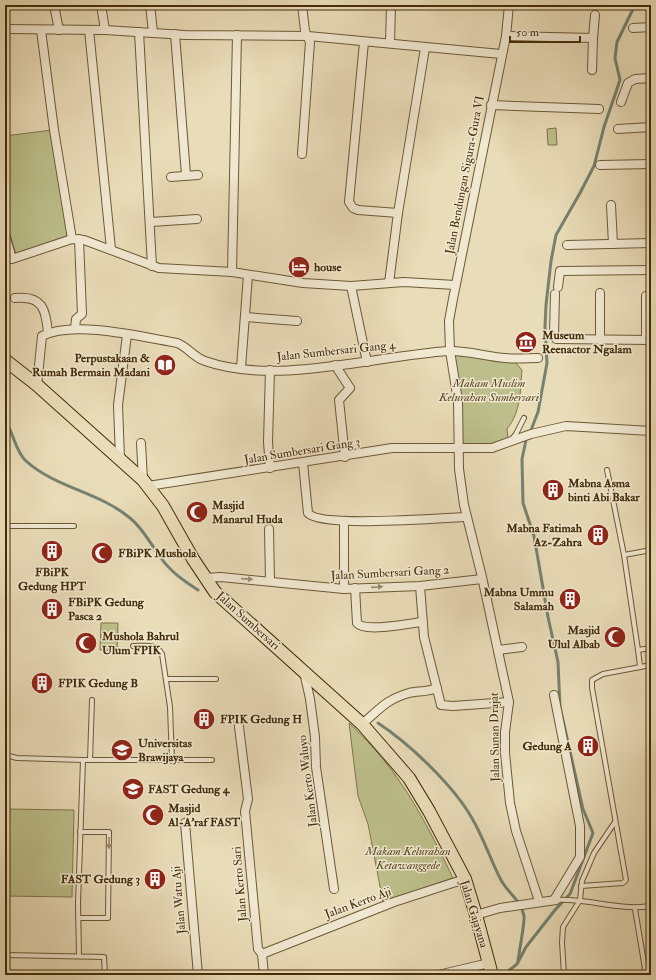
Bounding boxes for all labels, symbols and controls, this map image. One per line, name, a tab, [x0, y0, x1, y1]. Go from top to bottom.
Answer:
scale bar	[510, 18, 580, 44]
text: 50 m	[516, 25, 540, 40]
street label: Jalan Bendungan Sigura-Gura VI	[442, 94, 488, 257]
hotel icon: house	[286, 254, 312, 280]
place label: house	[314, 260, 342, 275]
place label: Museum Reenactor Ngalam	[541, 328, 632, 357]
museum icon: Museum Reenactor Ngalam	[513, 329, 539, 355]
street label: Jalan Sumbersari Gang 4	[275, 337, 397, 365]
place label: Perpustakaan & Rumah Bermain Madani	[32, 351, 151, 380]
library icon: Perpustakaan & Rumah Bermain Madani	[152, 352, 178, 378]
park label: Makam Muslim Kelurahan Sumbersari	[438, 376, 540, 405]
street label: Jalan Sumbersari Gang 3	[242, 434, 361, 468]
place label: Mabna Asma binti Abi Bakar	[567, 476, 640, 505]
building icon: Mabna Asma binti Abi Bakar	[540, 477, 566, 503]
place label: Masjid Manarul Huda	[211, 498, 284, 527]
mosque icon: Masjid Manarul Huda	[184, 499, 210, 525]
place label: Mabna Fatimah Az-Zahra	[505, 521, 583, 550]
building icon: Mabna Fatimah Az-Zahra	[585, 522, 611, 548]
building icon: FBiPK Gedung HPT	[39, 538, 65, 564]
mosque icon: FBiPK Mushola	[89, 540, 115, 566]
place label: FBiPK Mushola	[118, 546, 197, 561]
street label: Jalan Sumbersari Gang 2	[329, 562, 450, 584]
place label: FBiPK Gedung HPT	[18, 565, 87, 594]
one-way arrow	[241, 576, 253, 583]
one-way arrow	[371, 583, 383, 590]
place label: Mabna Ummu Salamah	[483, 585, 555, 614]
building icon: Mabna Ummu Salamah	[557, 586, 583, 612]
street label: Jalan Sumbersari	[212, 588, 283, 653]
place label: FBiPK Gedung Pasca 2	[68, 595, 145, 624]
building icon: FBiPK Gedung Pasca 2	[39, 596, 65, 622]
place label: Masjid Ulul Albab	[548, 623, 600, 652]
mosque icon: Masjid Ulul Albab	[602, 624, 628, 650]
place label: Mushola Bahrul Ulum FPIK	[101, 629, 180, 658]
mosque icon: Mushola Bahrul Ulum FPIK	[73, 630, 99, 656]
building icon: FPIK Gedung B	[29, 670, 55, 696]
place label: FPIK Gedung B	[58, 676, 138, 691]
street label: Jalan Sunan Drajat	[487, 692, 503, 783]
building icon: FPIK Gedung H	[191, 706, 217, 732]
place label: FPIK Gedung H	[220, 712, 302, 727]
building icon: Gedung A	[575, 733, 601, 759]
street label: Jalan Kerto Waluyo	[295, 734, 321, 829]
place label: Universitas Brawijaya	[138, 736, 192, 765]
school or university icon: Universitas Brawijaya	[109, 737, 135, 763]
place label: Gedung A	[523, 739, 572, 754]
school or university icon: FAST Gedung 4	[120, 776, 146, 802]
place label: FAST Gedung 4	[148, 782, 231, 797]
place label: Masjid Al-A'raf FAST	[167, 801, 241, 830]
mosque icon: Masjid Al-A'raf FAST	[140, 802, 166, 828]
one-way arrow	[105, 837, 112, 849]
park label: Makam Kelurahan Ketawanggede	[364, 844, 451, 873]
street label: Jalan Kerto Sari	[229, 846, 251, 923]
street label: Jalan Watu Aji	[169, 865, 190, 936]
building icon: FAST Gedung 3	[142, 866, 168, 892]
place label: FAST Gedung 3	[61, 872, 140, 887]
street label: Jalan Gajayana	[456, 877, 492, 951]
street label: Jalan Kerto Aji	[322, 884, 393, 922]

